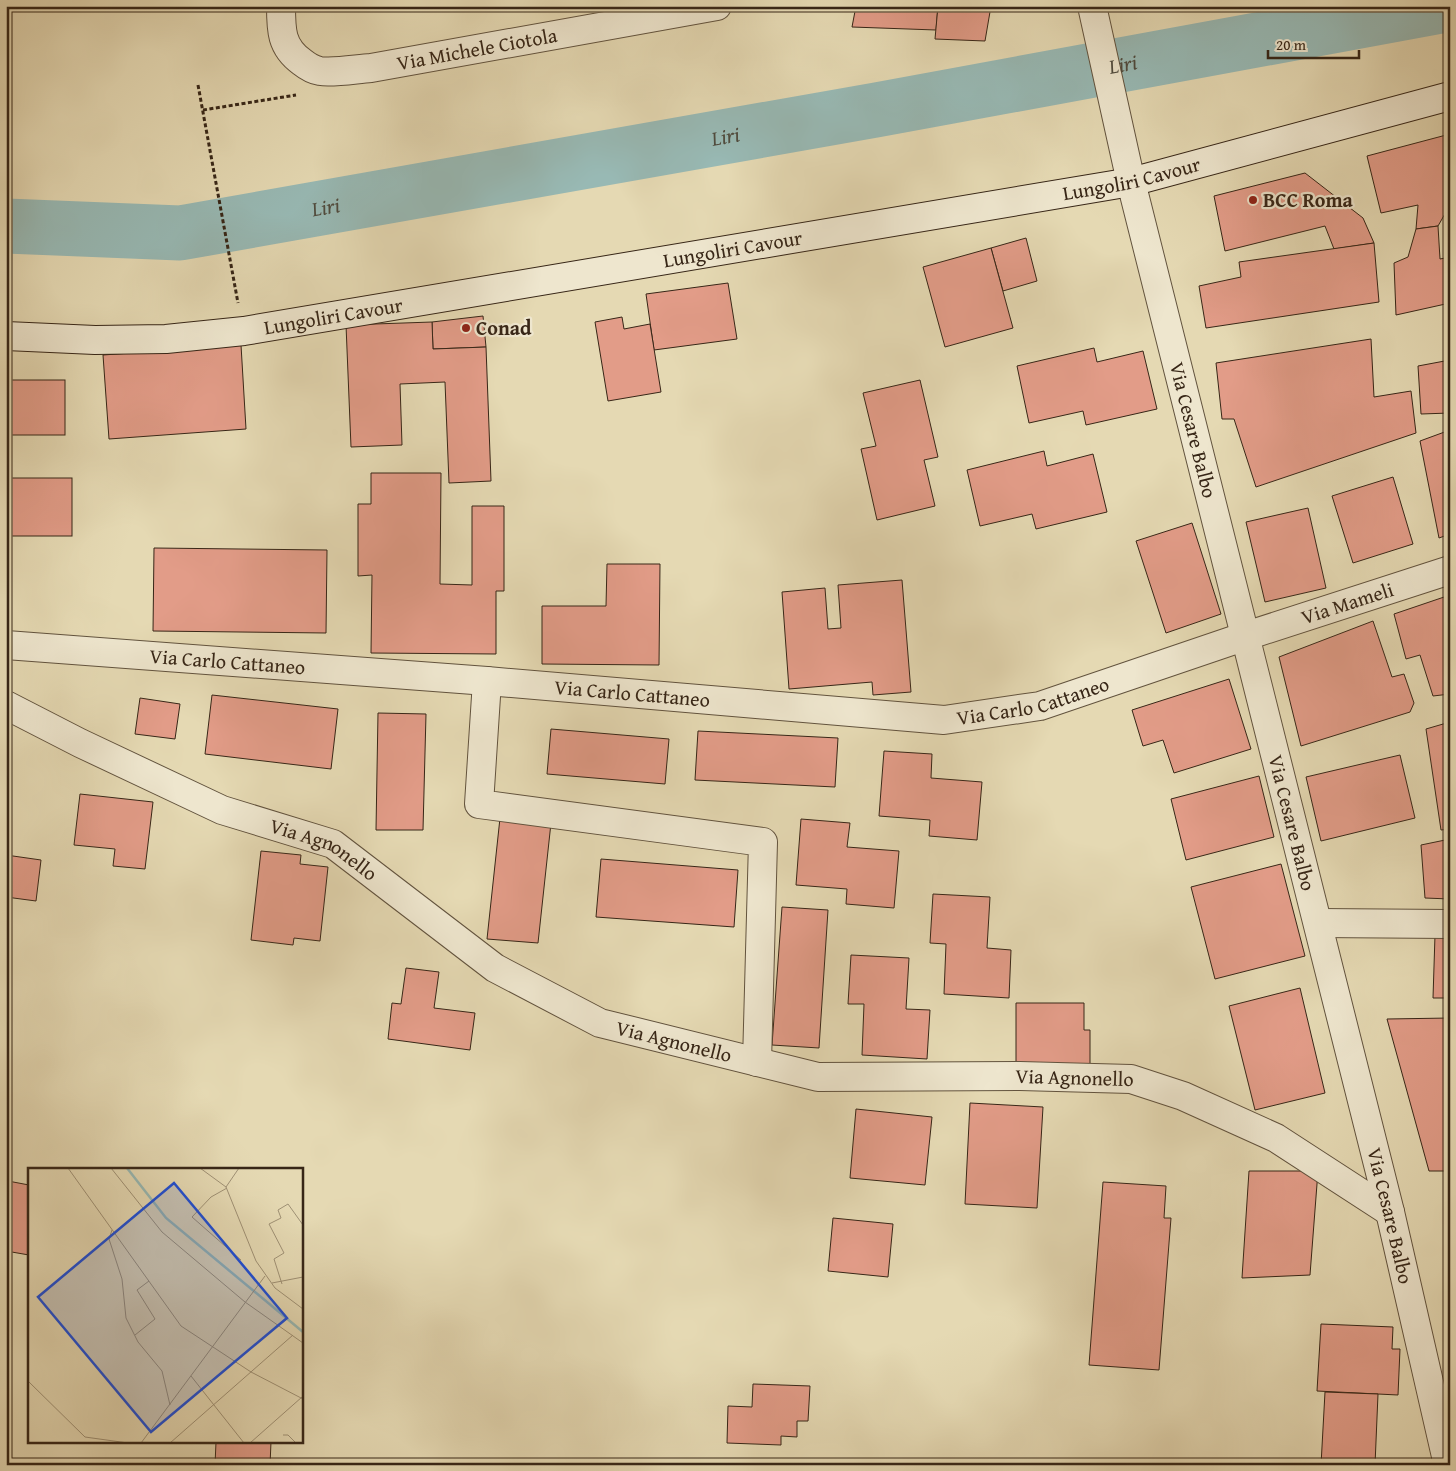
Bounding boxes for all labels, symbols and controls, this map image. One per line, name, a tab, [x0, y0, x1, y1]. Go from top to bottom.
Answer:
street label: Via Michele Ciotola	[394, 20, 560, 77]
scale bar	[1268, 28, 1360, 60]
text: 20 m	[1276, 34, 1307, 55]
water label: Liri	[1105, 46, 1140, 82]
water label: Liri	[708, 118, 743, 154]
street label: Lungoliri Cavour	[1060, 149, 1203, 207]
place label: BCC Roma	[1263, 185, 1354, 214]
water label: Liri	[308, 189, 343, 225]
marker: BCC Roma	[1247, 194, 1259, 206]
street label: Lungoliri Cavour	[661, 222, 804, 274]
street label: Lungoliri Cavour	[262, 290, 405, 341]
place label: Conad	[476, 313, 532, 342]
marker: Conad	[460, 322, 472, 334]
street label: Via Cesare Balbo	[1163, 359, 1225, 501]
street label: Via Mameli	[1297, 574, 1397, 631]
street label: Via Carlo Cattaneo	[148, 641, 306, 681]
street label: Via Carlo Cattaneo	[955, 669, 1113, 732]
street label: Via Carlo Cattaneo	[553, 672, 711, 714]
street label: Via Cesare Balbo	[1262, 752, 1324, 894]
street label: Via Agnonello	[266, 811, 384, 887]
street label: Via Agnonello	[613, 1013, 735, 1069]
street label: Via Agnonello	[1015, 1061, 1134, 1093]
street label: Via Cesare Balbo	[1360, 1144, 1421, 1286]
inset map	[28, 1168, 302, 1444]

